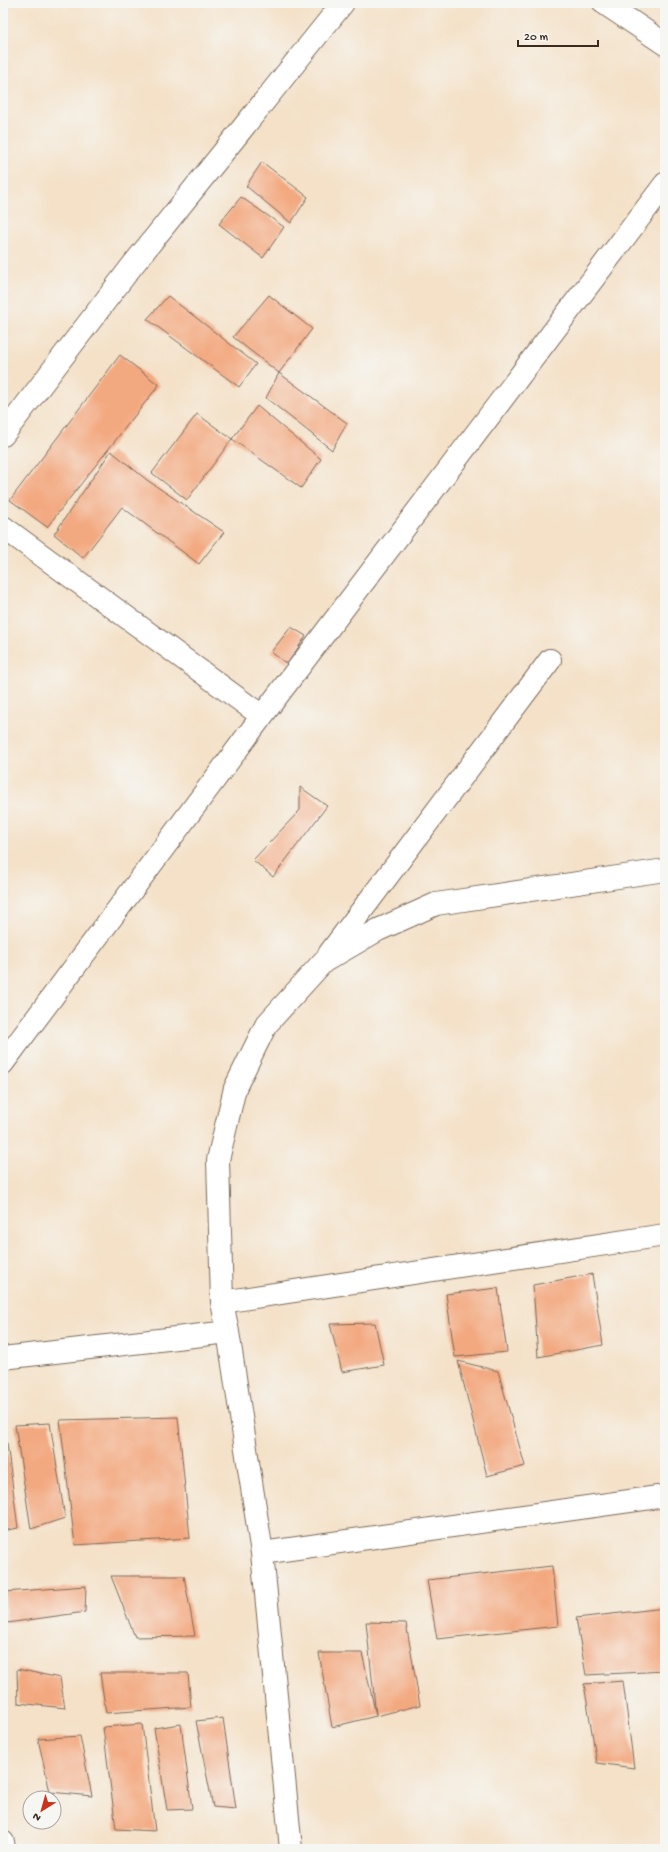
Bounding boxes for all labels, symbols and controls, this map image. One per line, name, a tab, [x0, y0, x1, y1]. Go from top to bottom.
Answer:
scale bar	[518, 22, 598, 48]
text: 20 m	[524, 31, 549, 45]
north arrow	[22, 1790, 62, 1830]
text: N	[31, 1809, 44, 1823]

